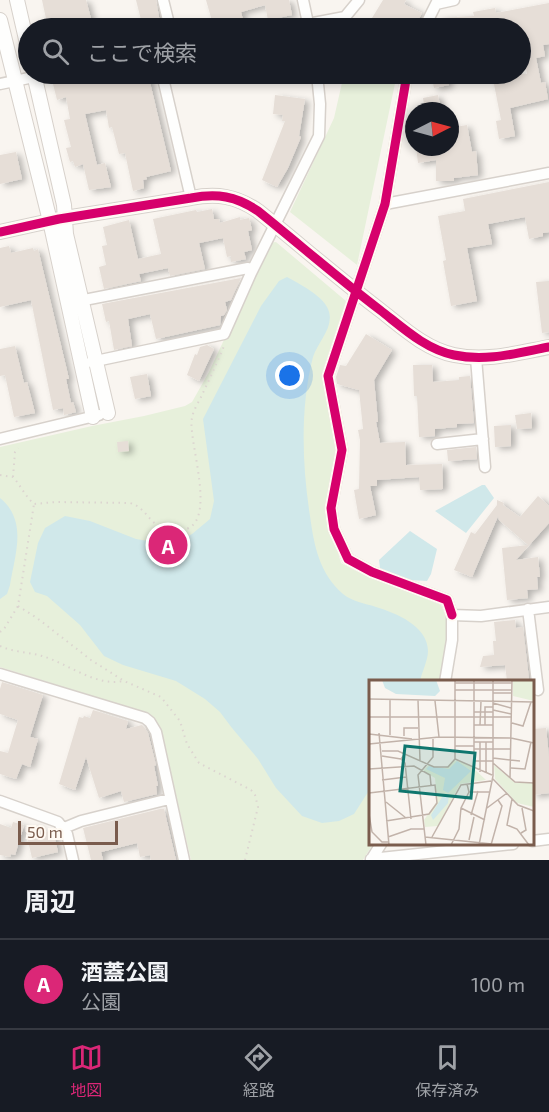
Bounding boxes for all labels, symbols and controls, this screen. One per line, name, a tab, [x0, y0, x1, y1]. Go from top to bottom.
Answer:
search box	[18, 18, 531, 84]
icon: search	[39, 35, 72, 68]
text: ここで検索	[87, 39, 197, 65]
north arrow	[405, 102, 459, 156]
your location	[275, 361, 304, 390]
pin: A	[148, 522, 188, 568]
inset map	[369, 680, 534, 845]
scale bar	[18, 818, 118, 846]
text: 50 m	[27, 822, 63, 841]
text: 周辺	[24, 885, 76, 916]
text: 酒蓋公園	[81, 958, 169, 984]
text: A	[37, 972, 50, 996]
text: 100 m	[471, 972, 525, 996]
text: 公園	[81, 989, 121, 1013]
tab: 地図	[70, 1041, 103, 1101]
tab: 経路	[242, 1041, 275, 1101]
tab: 保存済み	[415, 1041, 479, 1101]

